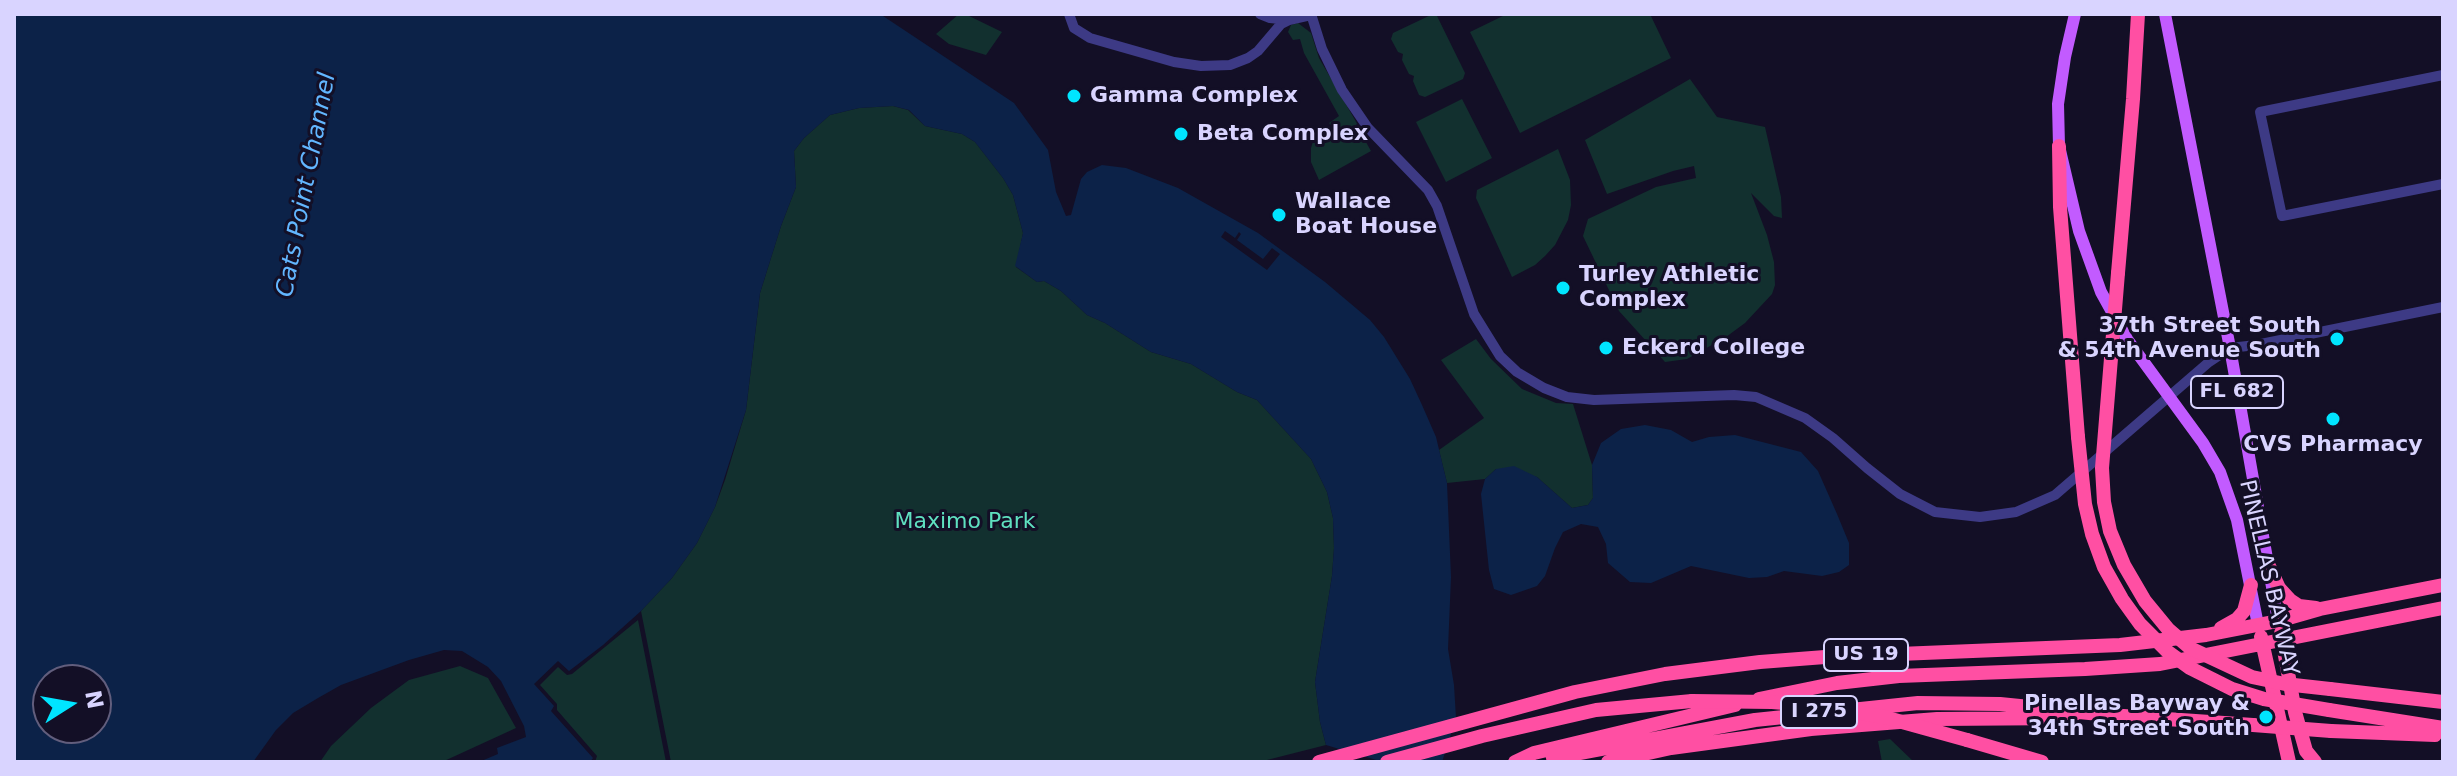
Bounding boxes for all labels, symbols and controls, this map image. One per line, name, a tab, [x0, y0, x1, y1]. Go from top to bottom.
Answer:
water label: Cats Point Channel	[271, 71, 343, 299]
place label: Gamma Complex	[1090, 83, 1298, 109]
marker: Gamma Complex	[1065, 87, 1083, 105]
place label: Beta Complex	[1197, 121, 1368, 147]
marker: Beta Complex	[1172, 125, 1190, 143]
place label: Wallace Boat House	[1295, 189, 1437, 240]
marker: Wallace Boat House	[1270, 206, 1288, 224]
place label: Turley Athletic Complex	[1579, 262, 1759, 314]
marker: Turley Athletic Complex	[1554, 279, 1572, 297]
place label: 37th Street South & 54th Avenue South	[2057, 313, 2321, 364]
marker: 37th Street South & 54th Avenue South	[2328, 330, 2346, 348]
place label: Eckerd College	[1622, 335, 1805, 361]
marker: Eckerd College	[1597, 339, 1615, 357]
road number: FL 682	[2191, 376, 2283, 408]
marker: CVS Pharmacy	[2324, 410, 2342, 428]
place label: CVS Pharmacy	[2243, 432, 2423, 458]
street label: PINELLAS BAYWAY	[2233, 477, 2303, 679]
park label: Maximo Park	[894, 509, 1036, 535]
road number: US 19	[1824, 639, 1908, 671]
north arrow	[32, 664, 112, 744]
text: N	[80, 688, 108, 711]
place label: Pinellas Bayway & 34th Street South	[2024, 691, 2250, 742]
road number: I 275	[1781, 696, 1857, 728]
marker: Pinellas Bayway & 34th Street South	[2257, 708, 2275, 726]

